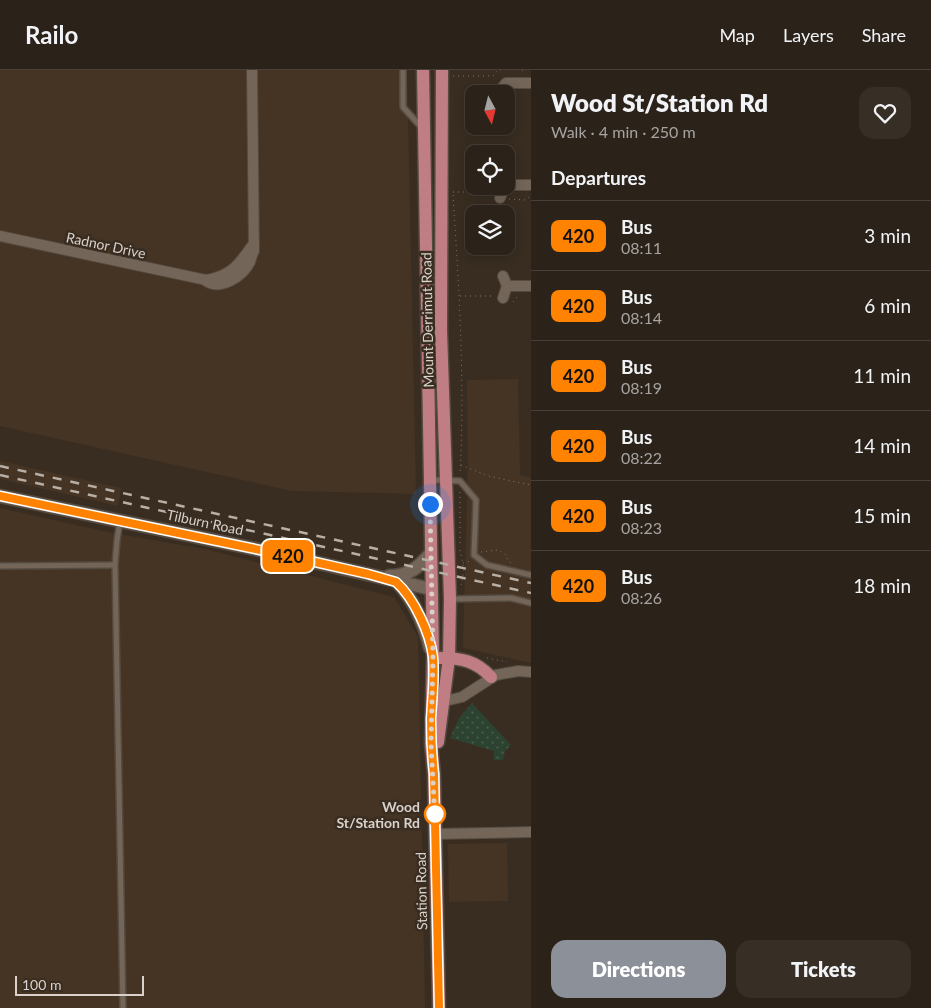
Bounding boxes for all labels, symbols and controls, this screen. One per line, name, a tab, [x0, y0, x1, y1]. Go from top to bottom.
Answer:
text: Railo	[25, 20, 78, 49]
text: Map	[719, 24, 755, 46]
text: Layers	[783, 24, 834, 46]
text: Share	[862, 24, 906, 46]
north arrow	[465, 85, 515, 135]
map controls	[465, 85, 515, 255]
button: heart	[859, 87, 911, 139]
text: Wood St/Station Rd	[551, 88, 768, 117]
text: Walk · 4 min · 250 m	[551, 122, 696, 141]
button: locate	[465, 145, 515, 195]
text: Departures	[551, 166, 646, 189]
button: layers	[465, 205, 515, 255]
text: Bus	[621, 215, 652, 238]
text: 3 min	[864, 224, 911, 247]
text: 420	[563, 225, 594, 247]
street label: Radnor Drive	[65, 228, 147, 262]
text: 08:11	[621, 238, 662, 257]
street label: Mount Derrimut Road	[417, 252, 437, 388]
text: Bus	[621, 285, 652, 308]
text: 6 min	[864, 294, 911, 317]
text: 420	[563, 295, 594, 317]
text: 08:14	[621, 308, 662, 327]
text: Bus	[621, 355, 652, 378]
text: 11 min	[853, 364, 911, 387]
text: 420	[563, 365, 594, 387]
text: 08:19	[621, 378, 662, 397]
text: Bus	[621, 425, 652, 448]
text: 14 min	[853, 434, 911, 457]
text: 420	[563, 435, 594, 457]
text: 08:22	[621, 448, 662, 467]
your location	[418, 492, 443, 517]
text: Bus	[621, 495, 652, 518]
text: 15 min	[853, 504, 911, 527]
text: 420	[563, 505, 594, 527]
street label: Tilburn Road	[165, 506, 245, 538]
text: 08:23	[621, 518, 662, 537]
line badge: 420	[259, 540, 317, 572]
text: 420	[272, 545, 304, 567]
text: Bus	[621, 565, 652, 588]
text: 18 min	[853, 574, 911, 597]
text: 420	[563, 575, 594, 597]
text: 08:26	[621, 588, 662, 607]
place label: Wood St/Station Rd	[336, 798, 420, 831]
marker: Wood St/Station Rd	[424, 803, 446, 825]
street label: Station Road	[412, 852, 430, 930]
button: Directions	[551, 940, 726, 998]
button: Tickets	[736, 940, 911, 998]
scale bar	[15, 973, 144, 996]
text: 100 m	[22, 976, 61, 993]

